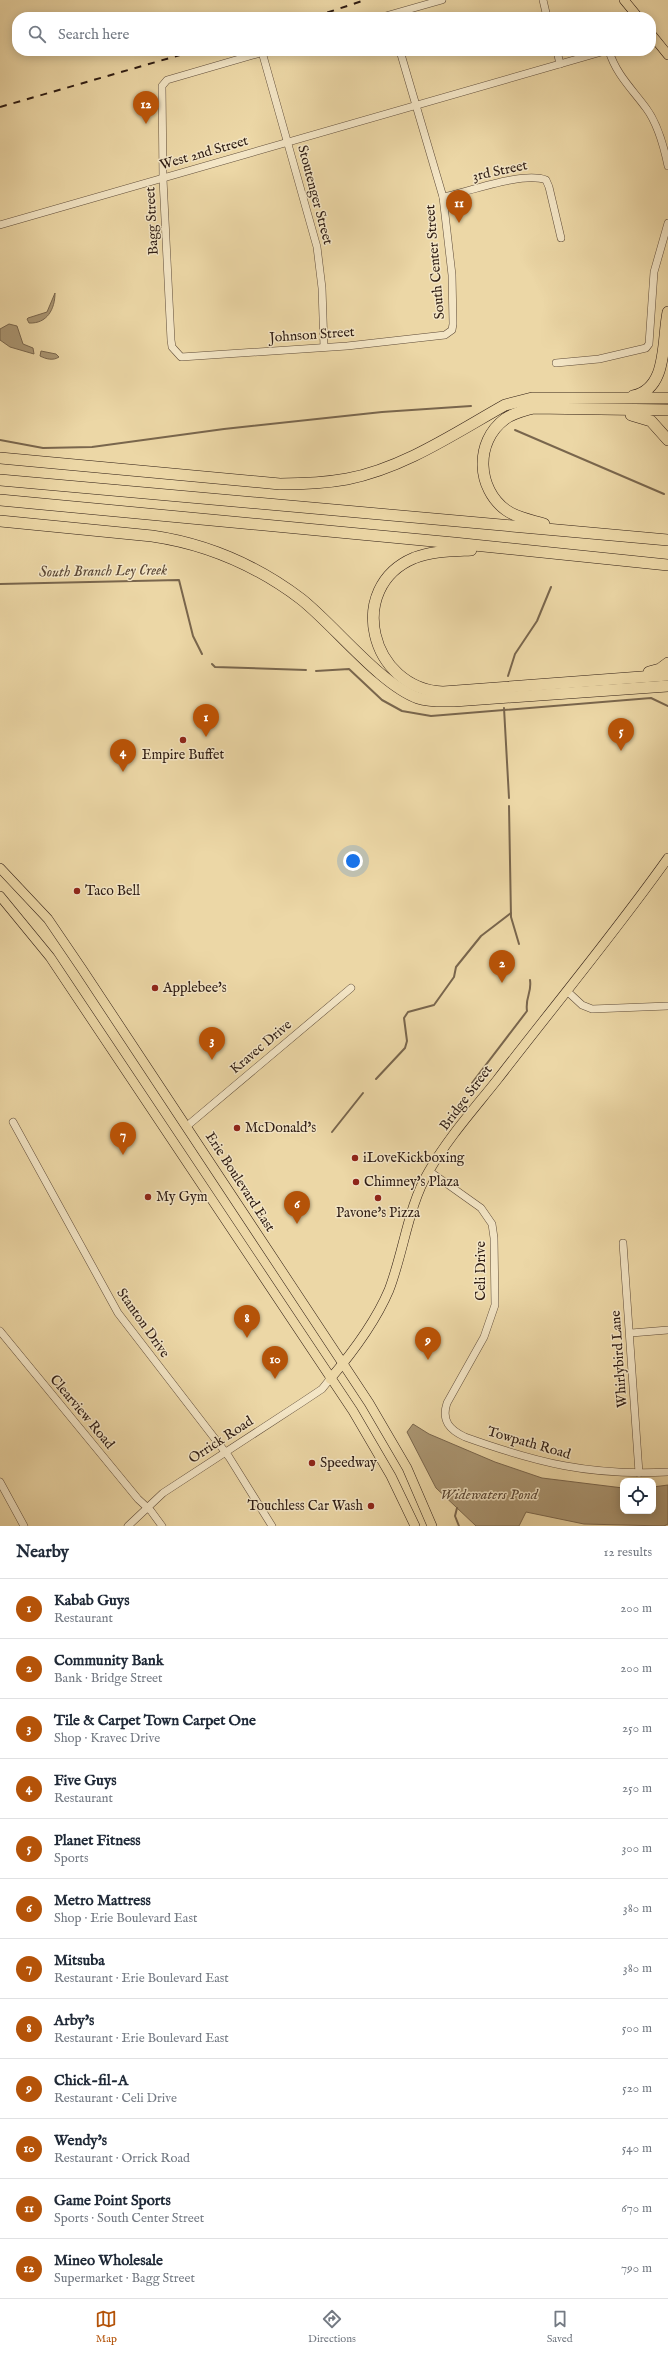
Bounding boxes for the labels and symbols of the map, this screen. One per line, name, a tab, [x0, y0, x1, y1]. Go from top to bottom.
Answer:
pin: 12	[133, 91, 159, 124]
street label: West 2nd Street	[158, 132, 250, 174]
street label: Stoutenger Street	[293, 143, 337, 247]
street label: 3rd Street	[471, 156, 529, 186]
street label: Bagg Street	[141, 186, 163, 256]
pin: 11	[446, 190, 472, 223]
street label: South Center Street	[421, 204, 449, 320]
street label: Johnson Street	[267, 323, 355, 347]
water label: South Branch Ley Creek	[39, 560, 167, 582]
pin: 1	[193, 704, 219, 737]
pin: 5	[608, 718, 634, 751]
marker: Empire Buffet	[178, 735, 188, 745]
pin: 4	[110, 739, 136, 772]
place label: Empire Buffet	[142, 746, 224, 764]
your location	[343, 851, 363, 871]
place label: Taco Bell	[85, 882, 140, 900]
marker: Taco Bell	[72, 886, 82, 896]
pin: 2	[489, 950, 515, 983]
place label: Applebee's	[162, 979, 227, 997]
marker: Applebee's	[150, 983, 160, 993]
street label: Kravec Drive	[226, 1016, 296, 1078]
pin: 3	[199, 1027, 225, 1060]
street label: Bridge Street	[436, 1062, 497, 1134]
place label: McDonald's	[245, 1119, 316, 1137]
pin: 7	[110, 1122, 136, 1155]
marker: McDonald's	[232, 1123, 242, 1133]
street label: Erie Boulevard East	[201, 1129, 279, 1236]
place label: iLoveKickboxing	[363, 1149, 465, 1167]
marker: iLoveKickboxing	[350, 1153, 360, 1163]
place label: Chimney's Plaza	[364, 1173, 460, 1191]
marker: Chimney's Plaza	[351, 1177, 361, 1187]
place label: My Gym	[156, 1188, 208, 1206]
pin: 6	[284, 1191, 310, 1224]
marker: My Gym	[143, 1192, 153, 1202]
marker: Pavone's Pizza	[373, 1193, 383, 1203]
place label: Pavone's Pizza	[336, 1204, 421, 1222]
street label: Celi Drive	[472, 1241, 490, 1301]
street label: Stanton Drive	[112, 1285, 174, 1362]
pin: 8	[234, 1305, 260, 1338]
street label: Whirlybird Lane	[607, 1309, 631, 1408]
pin: 9	[415, 1327, 441, 1360]
pin: 10	[262, 1346, 288, 1379]
street label: Clearview Road	[46, 1371, 119, 1453]
street label: Orrick Road	[185, 1412, 257, 1468]
street label: Towpath Road	[485, 1422, 573, 1464]
place label: Speedway	[320, 1454, 377, 1472]
marker: Speedway	[307, 1458, 317, 1468]
water label: Widewaters Pond	[440, 1485, 539, 1504]
place label: Touchless Car Wash	[248, 1497, 364, 1515]
marker: Touchless Car Wash	[366, 1501, 376, 1511]

